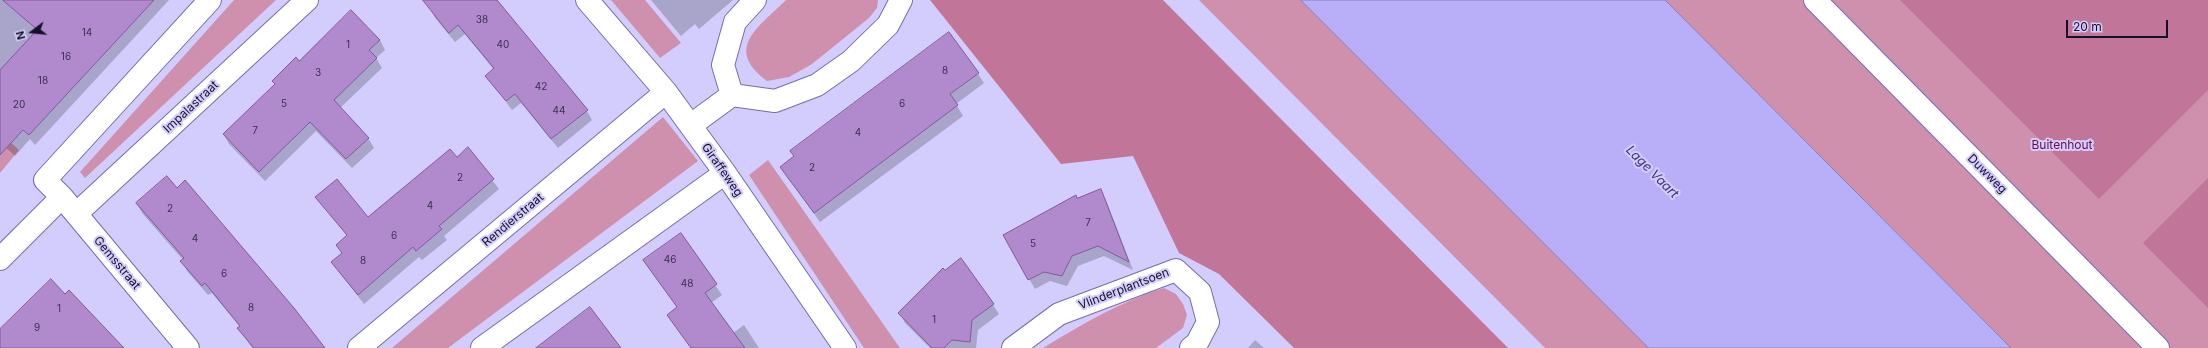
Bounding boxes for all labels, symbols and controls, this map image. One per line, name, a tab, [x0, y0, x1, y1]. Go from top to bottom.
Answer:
north arrow	[12, 12, 52, 52]
scale bar	[2068, 12, 2170, 38]
house number: 38	[476, 14, 488, 26]
text: 20 m	[2073, 19, 2102, 34]
house number: 14	[82, 27, 92, 39]
text: N	[13, 29, 28, 41]
house number: 1	[346, 39, 350, 51]
house number: 40	[497, 39, 509, 51]
house number: 16	[61, 51, 71, 63]
house number: 8	[942, 65, 948, 77]
house number: 3	[315, 67, 321, 79]
house number: 18	[38, 75, 48, 87]
street label: Impalastraat	[161, 78, 221, 136]
house number: 42	[535, 81, 547, 93]
house number: 5	[281, 98, 287, 110]
house number: 6	[899, 98, 905, 110]
house number: 20	[13, 99, 25, 111]
house number: 44	[553, 105, 565, 117]
house number: 7	[252, 125, 258, 137]
house number: 4	[855, 127, 861, 139]
park label: Buitenhout	[2031, 138, 2093, 152]
street label: Giraffeweg	[698, 141, 746, 199]
water label: Lage Vaart	[1622, 142, 1682, 202]
street label: Duwweg	[1964, 151, 2010, 197]
house number: 2	[809, 162, 815, 174]
house number: 2	[457, 172, 463, 184]
street label: Rendierstraat	[479, 190, 547, 250]
house number: 4	[427, 200, 433, 212]
house number: 2	[167, 203, 173, 215]
house number: 7	[1085, 217, 1091, 229]
house number: 6	[391, 230, 397, 242]
street label: Gemsstraat	[91, 233, 143, 293]
house number: 4	[192, 233, 198, 245]
house number: 5	[1030, 238, 1036, 250]
house number: 46	[664, 254, 676, 266]
house number: 8	[360, 255, 366, 267]
street label: Vlinderplantsoen	[1077, 265, 1171, 313]
house number: 6	[221, 268, 227, 280]
house number: 48	[681, 278, 693, 290]
house number: 8	[248, 302, 254, 314]
house number: 1	[57, 303, 61, 315]
house number: 1	[932, 314, 936, 326]
house number: 9	[34, 322, 40, 334]

